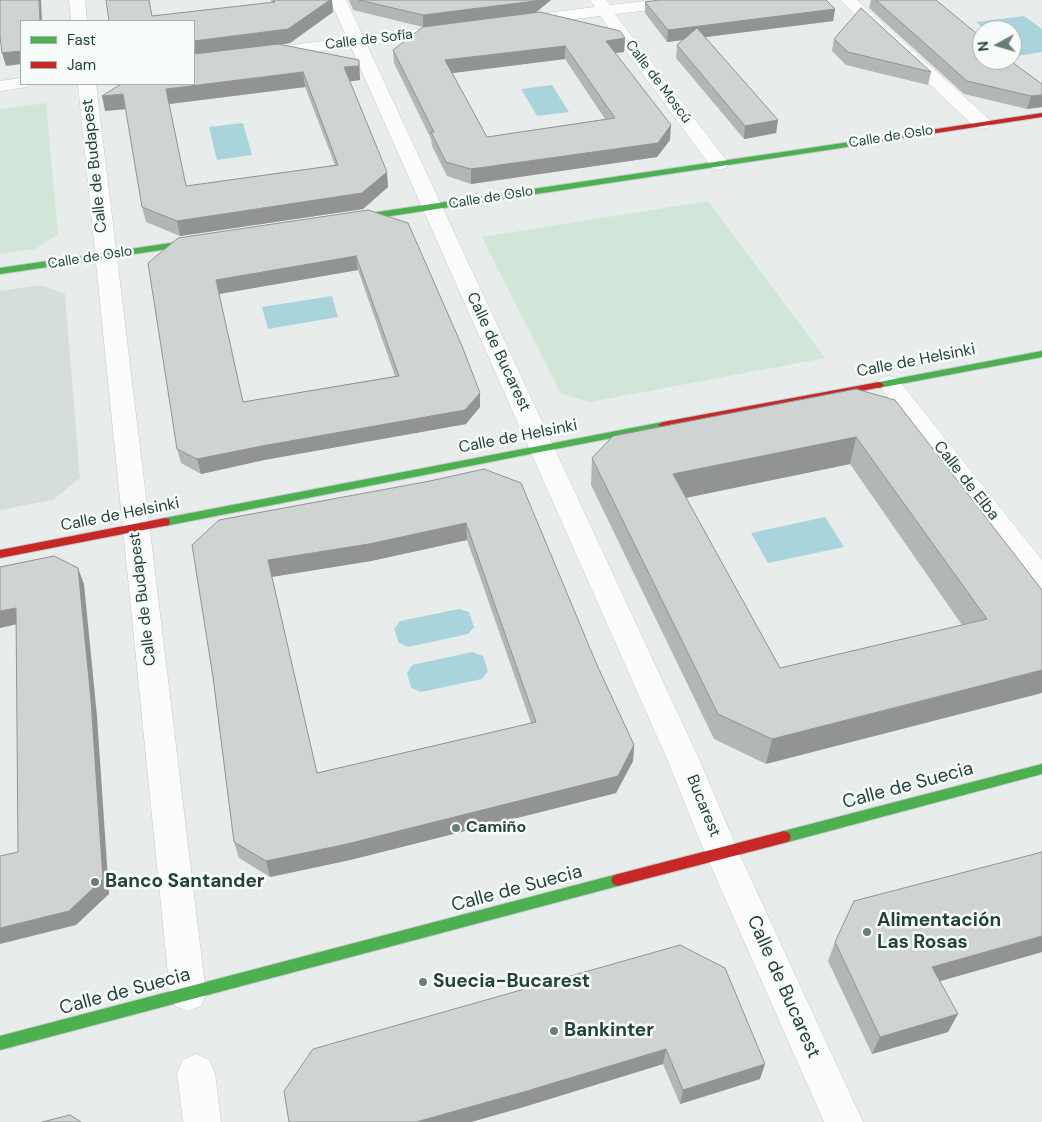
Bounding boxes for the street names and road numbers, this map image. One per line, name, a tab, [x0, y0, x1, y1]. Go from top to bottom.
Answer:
street label: Calle de Sofía	[324, 26, 414, 54]
street label: Calle de Moscú	[621, 37, 695, 127]
street label: Calle de Budapest	[78, 98, 112, 234]
street label: Calle de Oslo	[848, 122, 934, 152]
street label: Calle de Oslo	[448, 183, 534, 213]
street label: Calle de Oslo	[47, 243, 133, 273]
street label: Calle de Bucarest	[462, 289, 534, 415]
street label: Calle de Helsinki	[855, 340, 977, 382]
street label: Calle de Helsinki	[457, 416, 579, 458]
street label: Calle de Elba	[929, 438, 1003, 524]
street label: Calle de Helsinki	[59, 494, 181, 536]
street label: Calle de Budapest	[125, 531, 161, 667]
street label: Calle de Suecia	[840, 758, 976, 814]
street label: Bucarest	[682, 772, 724, 840]
street label: Calle de Suecia	[449, 861, 585, 917]
street label: Calle de Bucarest	[741, 912, 825, 1062]
street label: Calle de Suecia	[57, 964, 193, 1020]

